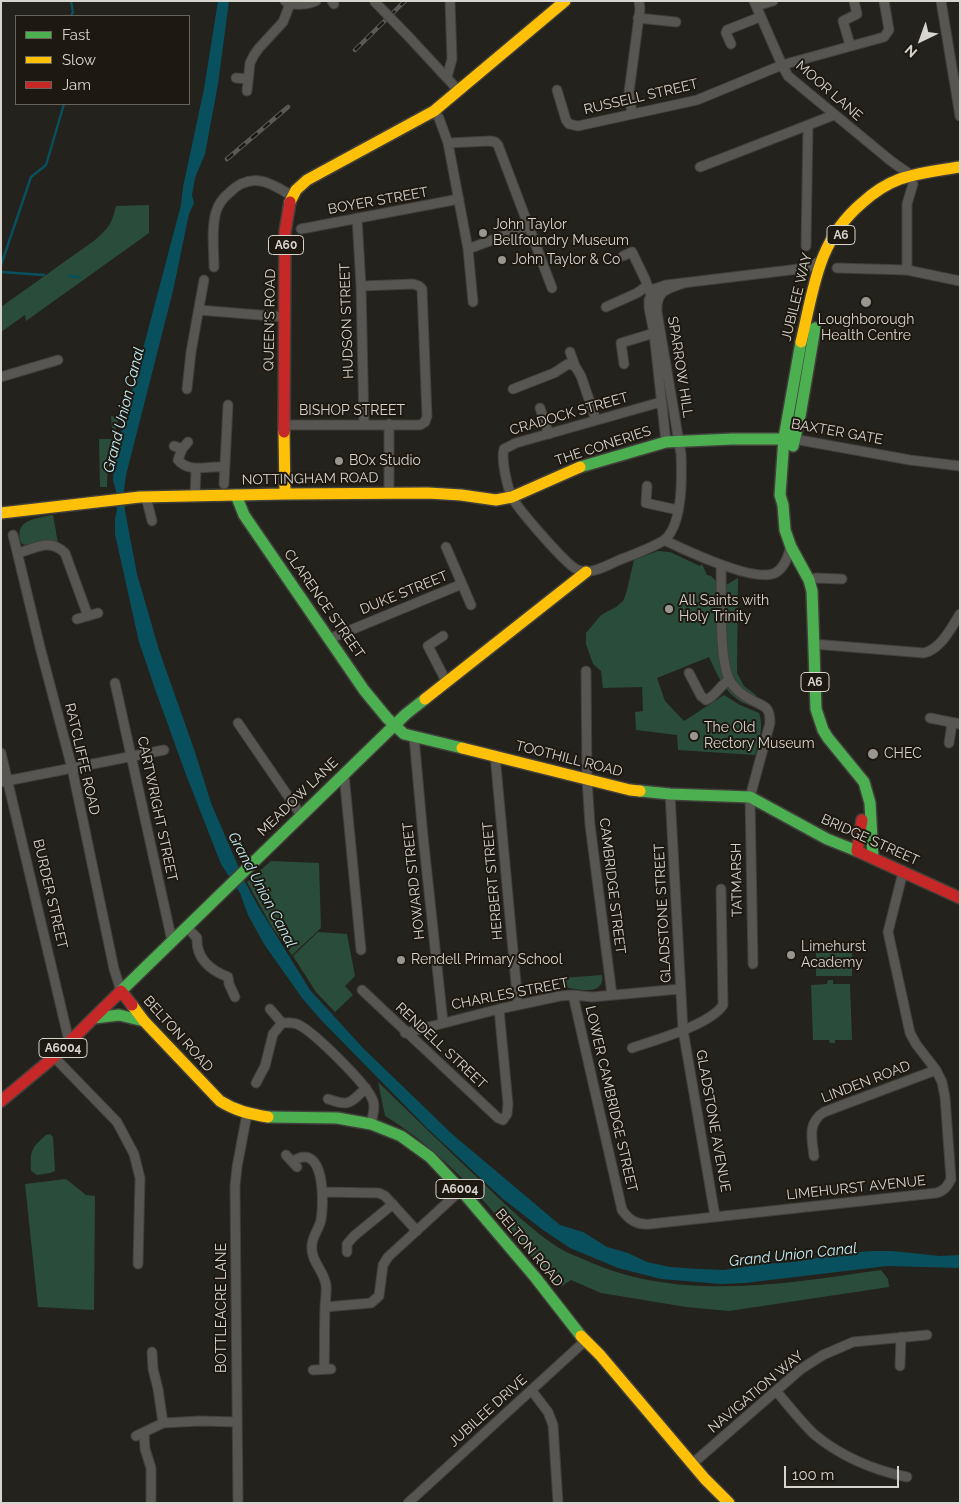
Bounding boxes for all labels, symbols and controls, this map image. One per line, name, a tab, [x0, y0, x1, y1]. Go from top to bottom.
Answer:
legend	[15, 15, 190, 105]
north arrow	[896, 15, 946, 65]
text: Fast	[62, 26, 90, 44]
text: N	[902, 42, 920, 61]
text: Slow	[62, 51, 96, 69]
street label: MOOR LANE	[792, 57, 866, 125]
text: Jam	[62, 76, 91, 94]
street label: RUSSELL STREET	[582, 76, 700, 118]
street label: BOYER STREET	[327, 184, 429, 218]
place label: John Taylor Bellfoundry Museum	[493, 217, 629, 250]
road number: A6	[827, 226, 855, 244]
marker: John Taylor Bellfoundry Museum	[477, 227, 489, 239]
road number: A60	[268, 236, 304, 254]
street label: JUBILEE WAY	[778, 251, 816, 343]
place label: John Taylor & Co	[512, 252, 620, 268]
marker: John Taylor & Co	[496, 254, 508, 266]
street label: HUDSON STREET	[337, 263, 357, 379]
street label: QUEEN'S ROAD	[261, 269, 279, 371]
marker: Loughborough Health Centre	[859, 295, 873, 309]
place label: Loughborough Health Centre	[818, 312, 914, 344]
street label: SPARROW HILL	[664, 315, 696, 419]
water label: Grand Union Canal	[100, 345, 148, 475]
street label: CRADOCK STREET	[508, 389, 630, 439]
street label: BISHOP STREET	[299, 403, 405, 419]
street label: BAXTER GATE	[790, 416, 884, 448]
street label: THE CONERIES	[553, 423, 653, 469]
place label: BOx Studio	[349, 453, 421, 469]
marker: BOx Studio	[333, 455, 345, 467]
street label: NOTTINGHAM ROAD	[241, 469, 379, 489]
street label: CLARENCE STREET	[280, 546, 368, 662]
street label: DUKE STREET	[358, 568, 450, 618]
place label: All Saints with Holy Trinity	[679, 593, 769, 626]
marker: All Saints with Holy Trinity	[663, 603, 675, 615]
road number: A6	[801, 672, 829, 692]
street label: RATCLIFFE ROAD	[61, 701, 103, 817]
place label: The Old Rectory Museum	[704, 720, 815, 752]
marker: The Old Rectory Museum	[688, 730, 700, 742]
street label: CARTWRIGHT STREET	[133, 735, 181, 883]
street label: TOOTHILL ROAD	[514, 738, 624, 780]
place label: CHEC	[884, 746, 922, 762]
marker: CHEC	[866, 747, 880, 761]
street label: MEADOW LANE	[254, 754, 342, 840]
street label: BRIDGE STREET	[818, 811, 922, 869]
street label: CAMBRIDGE STREET	[595, 817, 629, 955]
street label: HOWARD STREET	[399, 821, 429, 941]
street label: HERBERT STREET	[479, 821, 507, 941]
water label: Grand Union Canal	[224, 829, 300, 951]
street label: BURDER STREET	[29, 838, 71, 950]
street label: GLADSTONE STREET	[651, 843, 675, 983]
street label: TATMARSH	[728, 843, 746, 917]
place label: Limehurst Academy	[801, 939, 866, 972]
marker: Limehurst Academy	[785, 949, 797, 961]
place label: Rendell Primary School	[411, 952, 562, 968]
marker: Rendell Primary School	[395, 954, 407, 966]
street label: CHARLES STREET	[450, 974, 570, 1014]
street label: BELTON ROAD	[140, 993, 216, 1075]
street label: RENDELL STREET	[392, 999, 490, 1093]
street label: LOWER CAMBRIDGE STREET	[581, 1004, 641, 1194]
road number: A6004	[39, 1038, 87, 1058]
street label: GLADSTONE AVENUE	[692, 1048, 734, 1194]
street label: LINDEN ROAD	[819, 1057, 913, 1107]
street label: LIMEHURST AVENUE	[786, 1172, 926, 1204]
road number: A6004	[436, 1180, 484, 1198]
street label: BELTON ROAD	[492, 1206, 566, 1290]
water label: Grand Union Canal	[728, 1239, 858, 1271]
street label: BOTTLEACRE LANE	[214, 1243, 230, 1373]
street label: NAVIGATION WAY	[705, 1347, 807, 1437]
street label: JUBILEE DRIVE	[445, 1371, 531, 1451]
scale bar	[786, 1456, 901, 1488]
text: 100 m	[792, 1466, 834, 1484]

